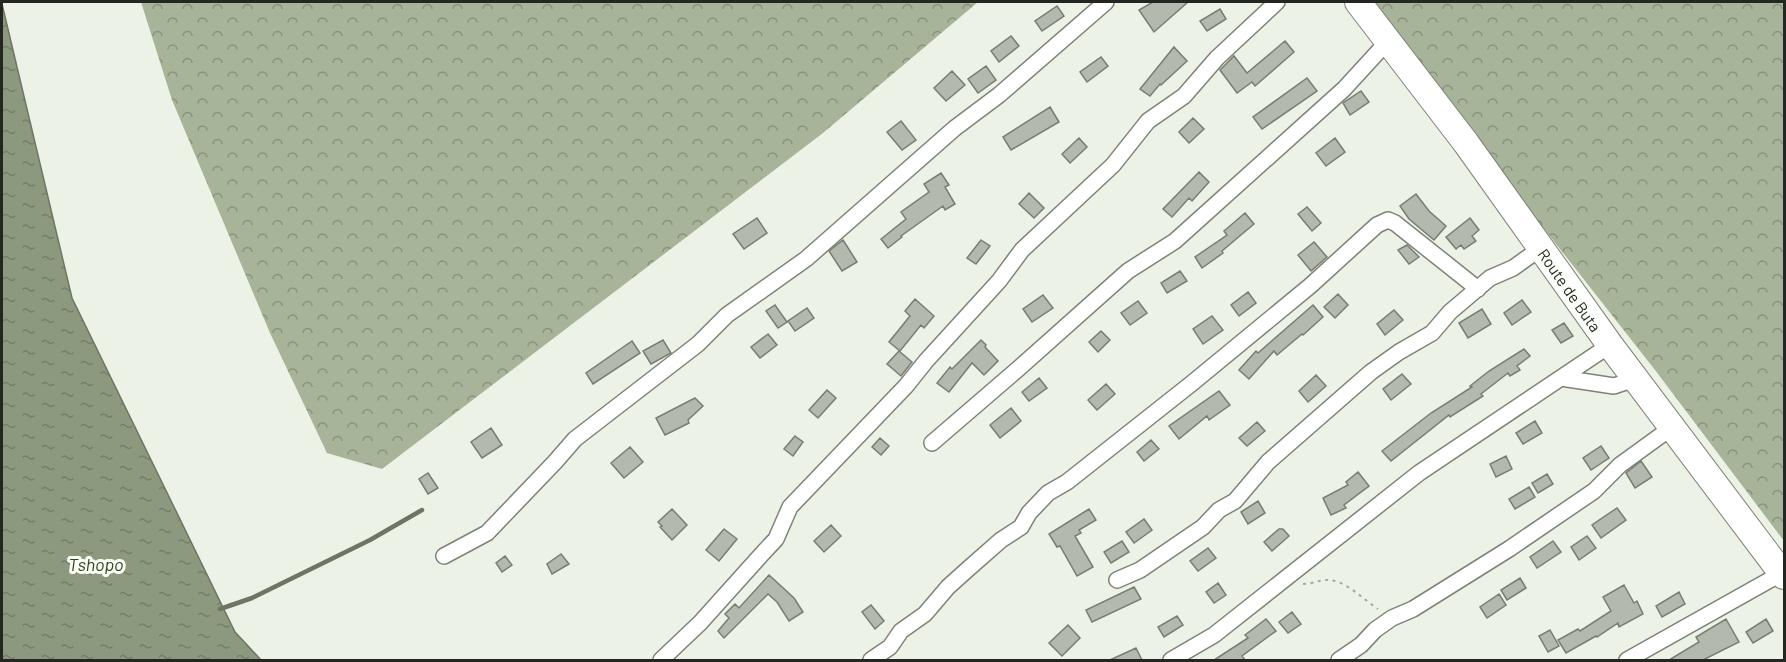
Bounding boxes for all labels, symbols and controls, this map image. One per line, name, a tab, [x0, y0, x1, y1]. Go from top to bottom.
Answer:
street label: Route de Buta	[1534, 245, 1606, 335]
water label: Tshopo	[68, 553, 124, 575]

